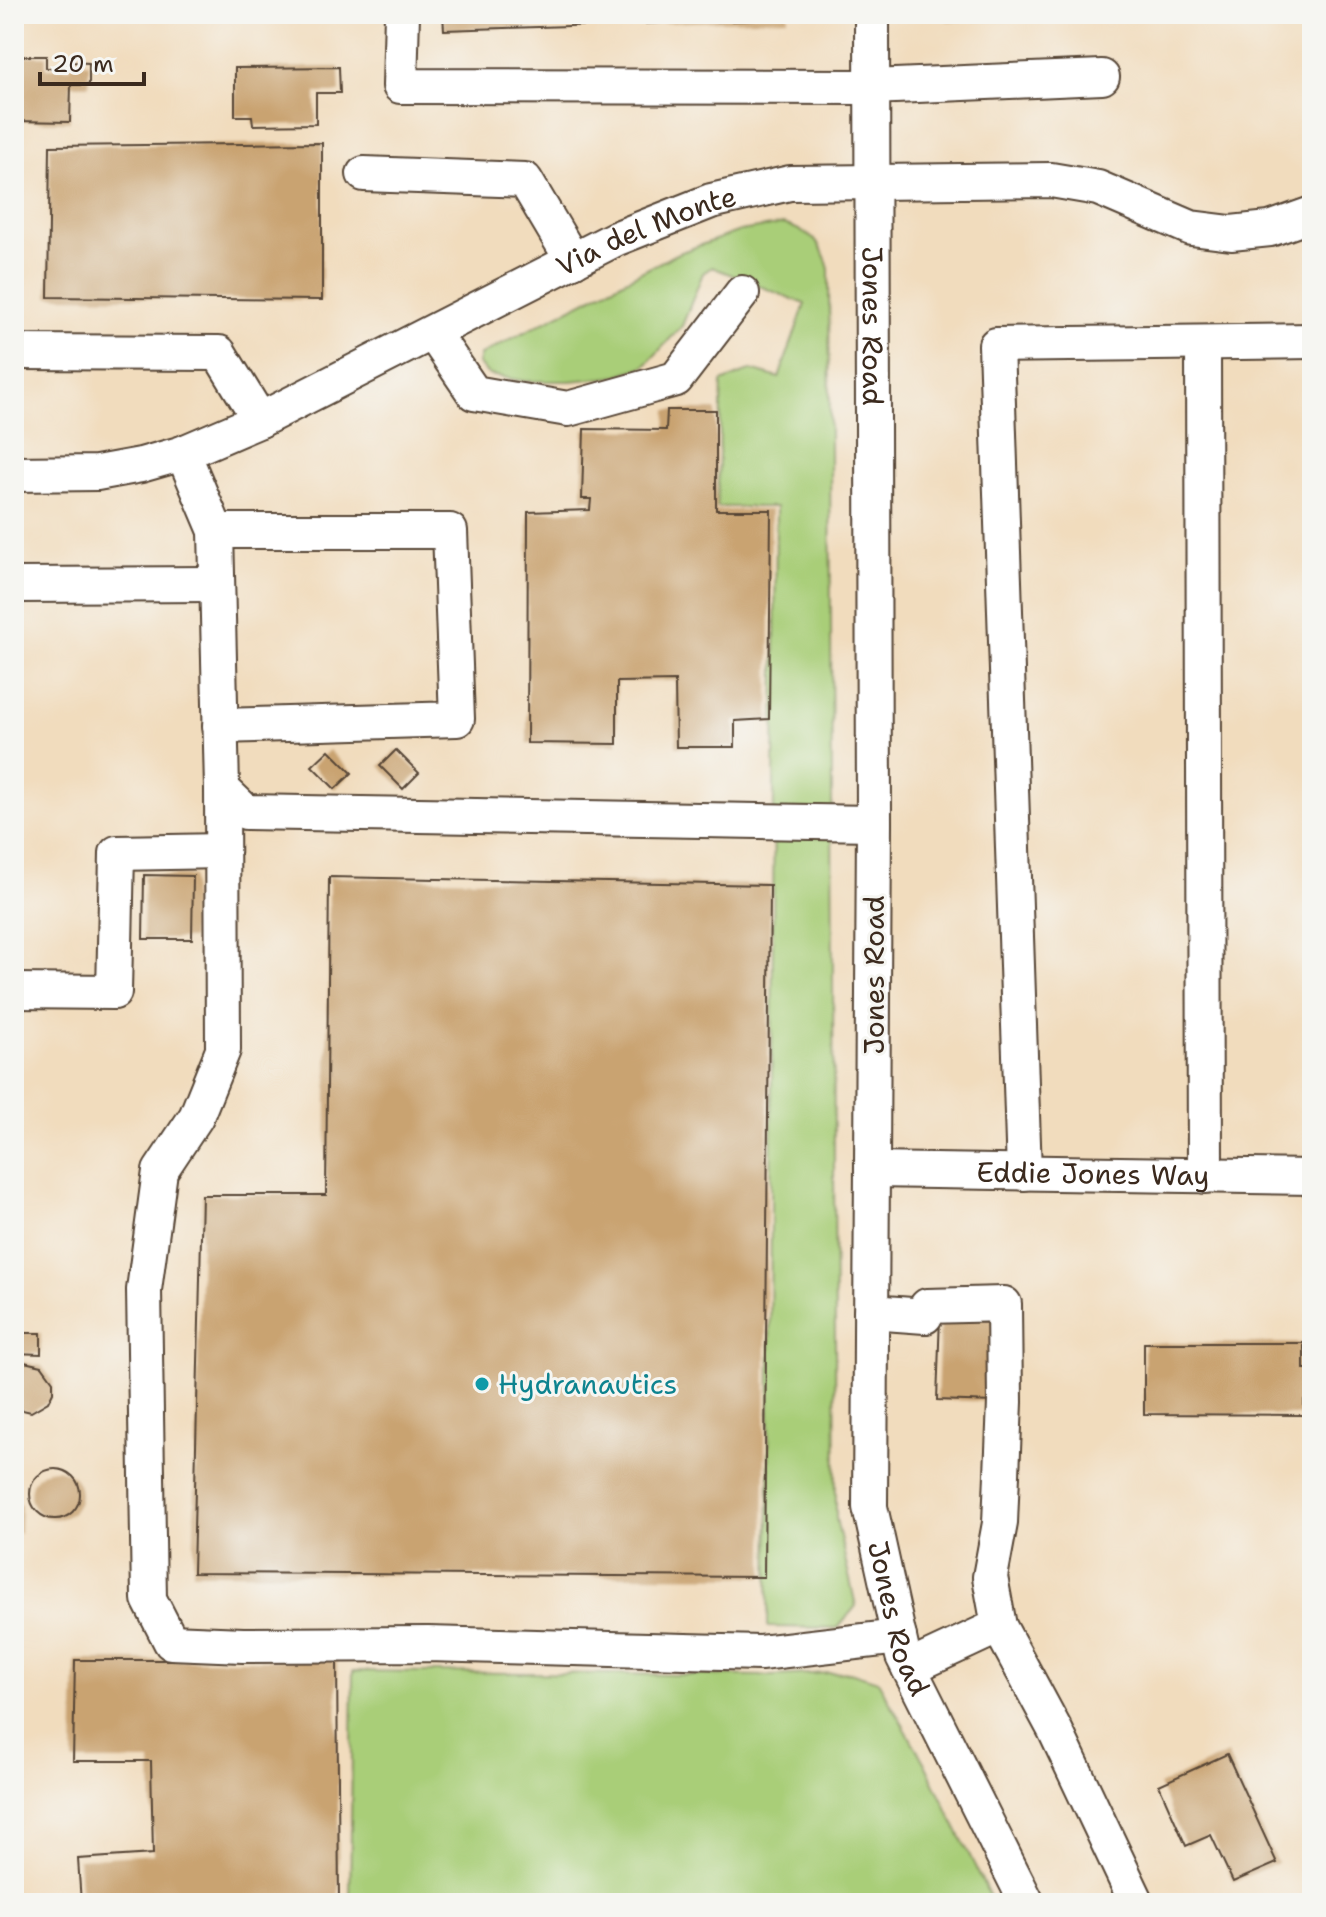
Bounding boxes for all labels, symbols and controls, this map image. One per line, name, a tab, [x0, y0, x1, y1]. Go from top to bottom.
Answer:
scale bar	[40, 36, 144, 86]
text: 20 m	[52, 48, 114, 80]
street label: Via del Monte	[549, 177, 740, 285]
street label: Jones Road	[854, 246, 892, 406]
street label: Jones Road	[855, 895, 893, 1055]
street label: Eddie Jones Way	[976, 1153, 1210, 1194]
place label: Hydranautics	[498, 1365, 677, 1403]
marker: Hydranautics	[473, 1375, 491, 1393]
street label: Jones Road	[859, 1537, 939, 1702]

